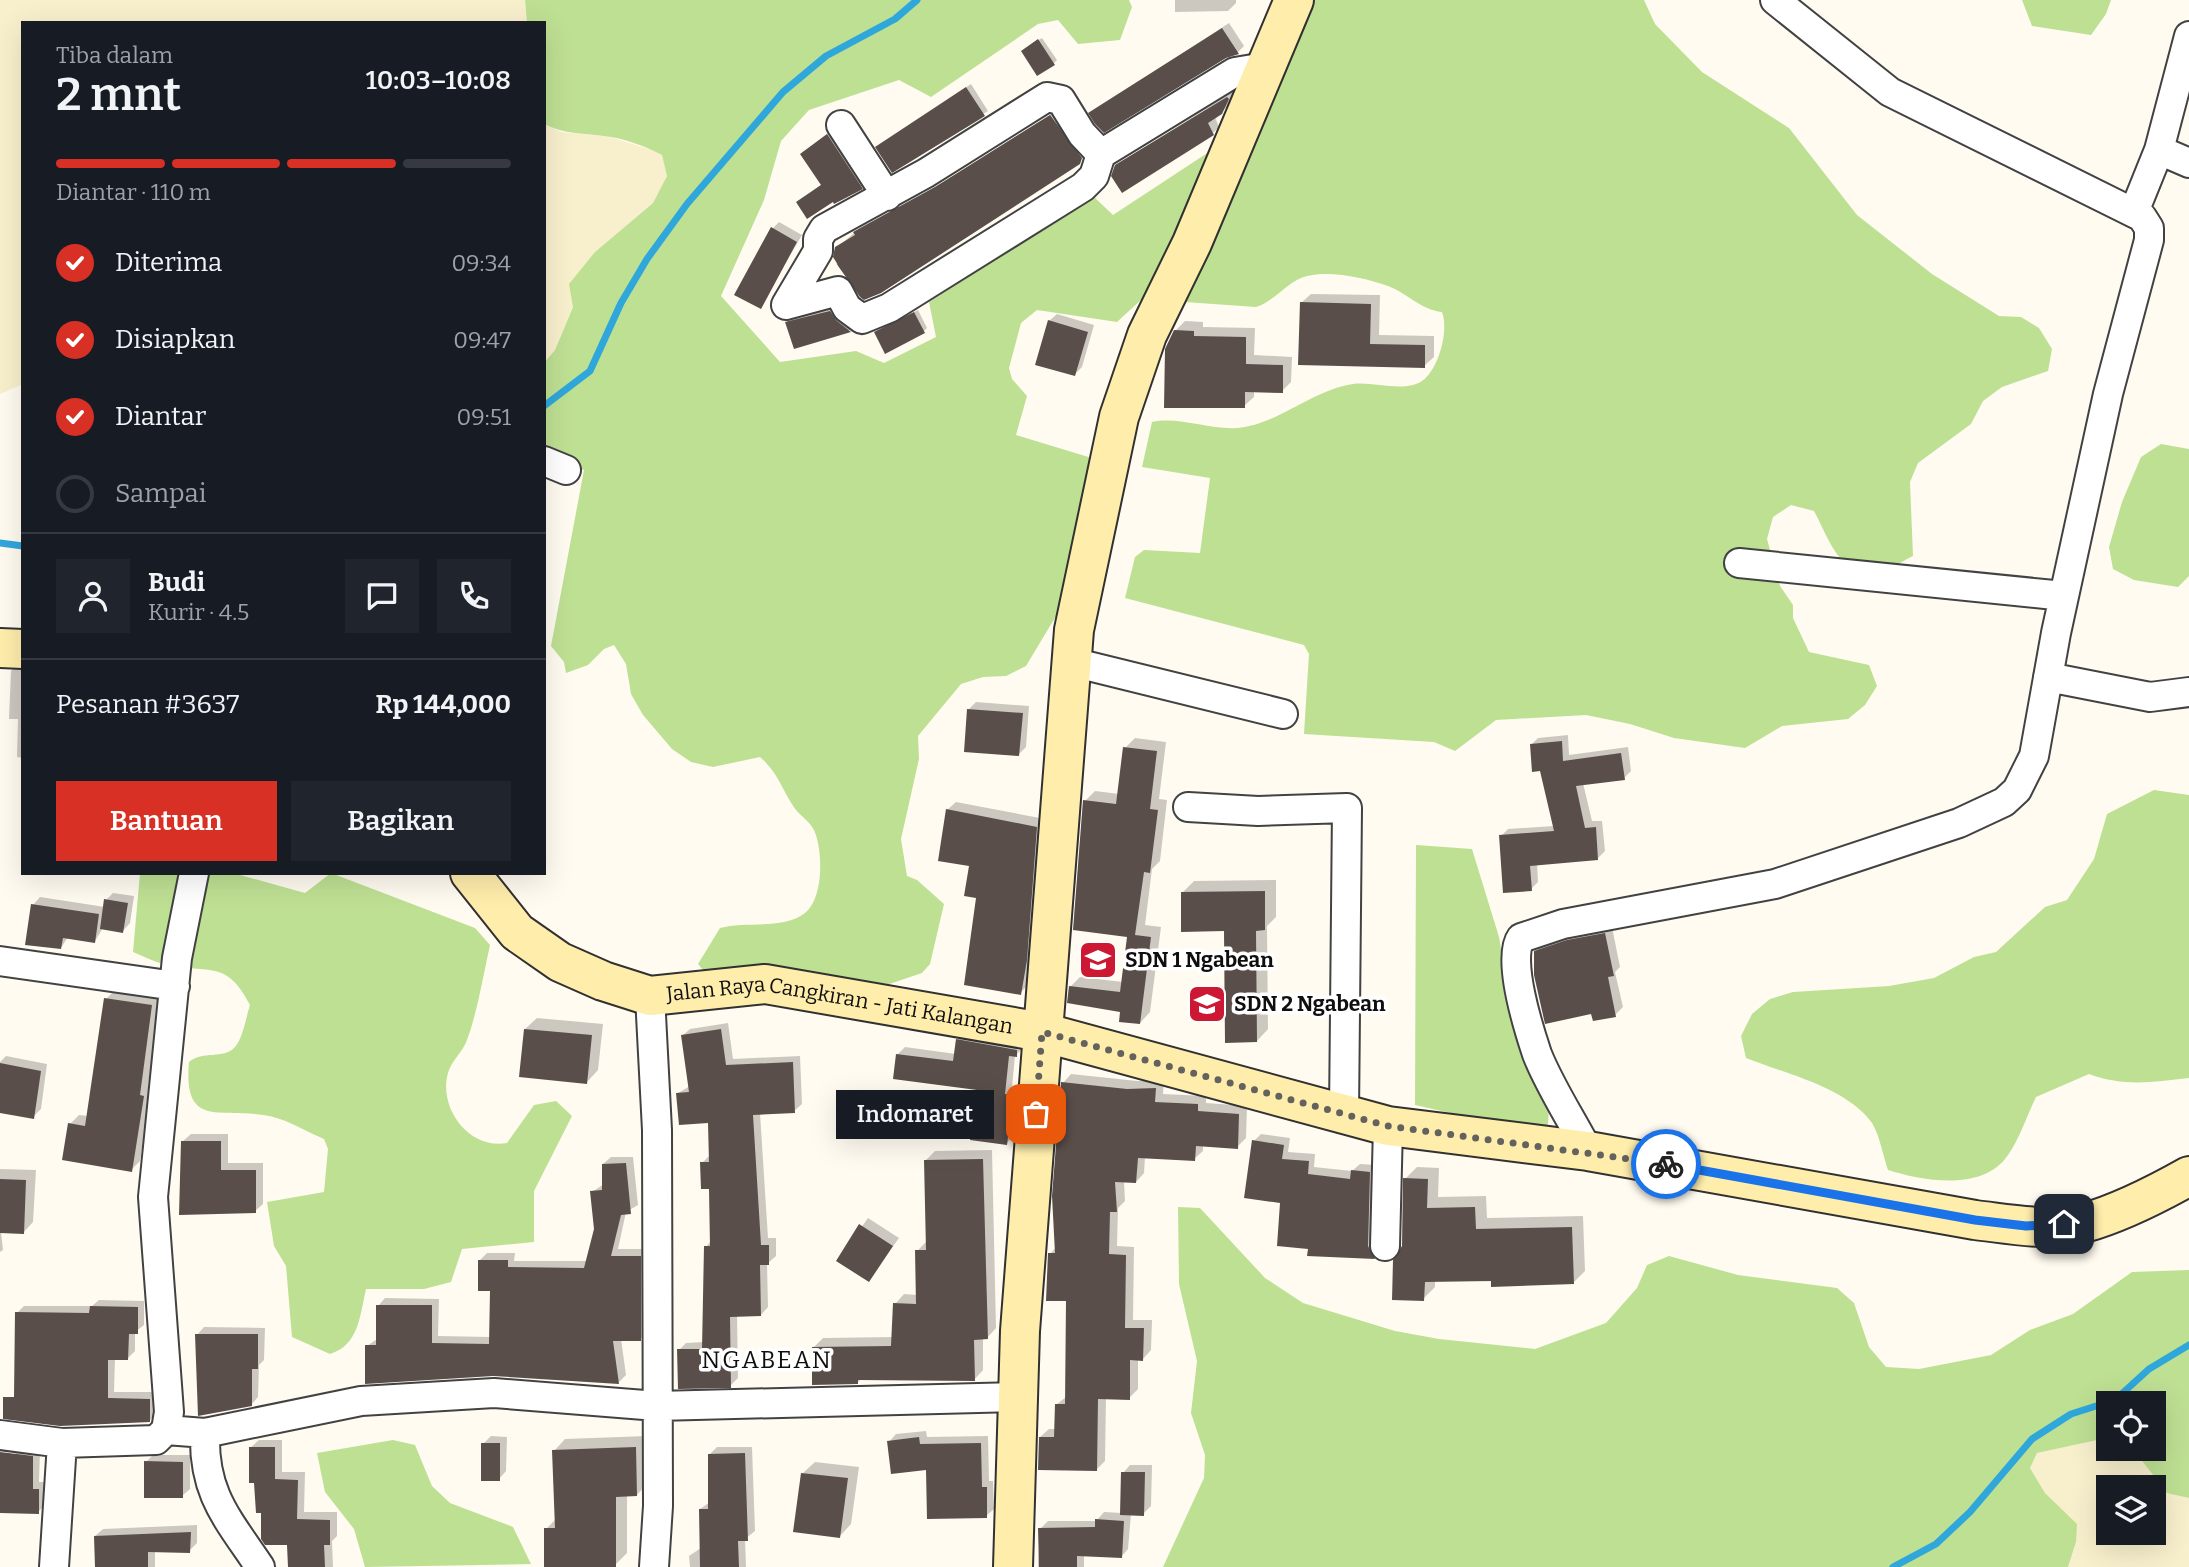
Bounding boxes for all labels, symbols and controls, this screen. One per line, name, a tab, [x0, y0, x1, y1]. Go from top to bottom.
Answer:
text: Tiba dalam	[56, 41, 173, 69]
text: 10:03–10:08	[366, 65, 511, 96]
text: 2 mnt	[56, 67, 181, 122]
text: Diantar · 110 m	[56, 178, 211, 206]
icon: check	[56, 244, 94, 282]
text: Diterima	[115, 247, 222, 278]
text: 09:34	[451, 249, 511, 277]
icon: check	[56, 321, 94, 359]
text: Disiapkan	[115, 324, 235, 355]
text: 09:47	[453, 326, 511, 354]
icon: check	[56, 398, 94, 436]
text: Diantar	[115, 401, 206, 432]
text: 09:51	[457, 403, 511, 431]
text: Sampai	[115, 478, 207, 509]
button: person	[56, 559, 130, 633]
button: chat	[345, 559, 419, 633]
button: phone	[437, 559, 511, 633]
text: Budi	[148, 567, 205, 598]
text: Kurir · 4.5	[148, 598, 249, 626]
text: Pesanan #3637	[56, 689, 239, 720]
text: Rp 144,000	[375, 689, 511, 720]
button: Bantuan	[56, 781, 277, 861]
button: Bagikan	[291, 781, 511, 861]
school or university icon: SDN 1 Ngabean	[1077, 939, 1119, 981]
place label: SDN 1 Ngabean	[1125, 947, 1274, 973]
street label: Jalan Raya Cangkiran - Jati Kalangan	[664, 971, 1015, 1040]
school or university icon: SDN 2 Ngabean	[1186, 983, 1228, 1025]
place label: SDN 2 Ngabean	[1234, 991, 1386, 1017]
pin	[1006, 1084, 1066, 1144]
callout: Indomaret	[836, 1090, 994, 1138]
icon: bag	[1017, 1095, 1055, 1133]
text: Indomaret	[857, 1100, 973, 1128]
courier	[1631, 1129, 1701, 1199]
icon: bike	[1647, 1145, 1685, 1183]
pin	[2034, 1194, 2094, 1254]
icon: home	[2045, 1205, 2083, 1243]
district label: NGABEAN	[701, 1346, 833, 1374]
map controls	[2096, 1391, 2166, 1545]
button: locate	[2096, 1391, 2166, 1461]
button: layers	[2096, 1475, 2166, 1545]

